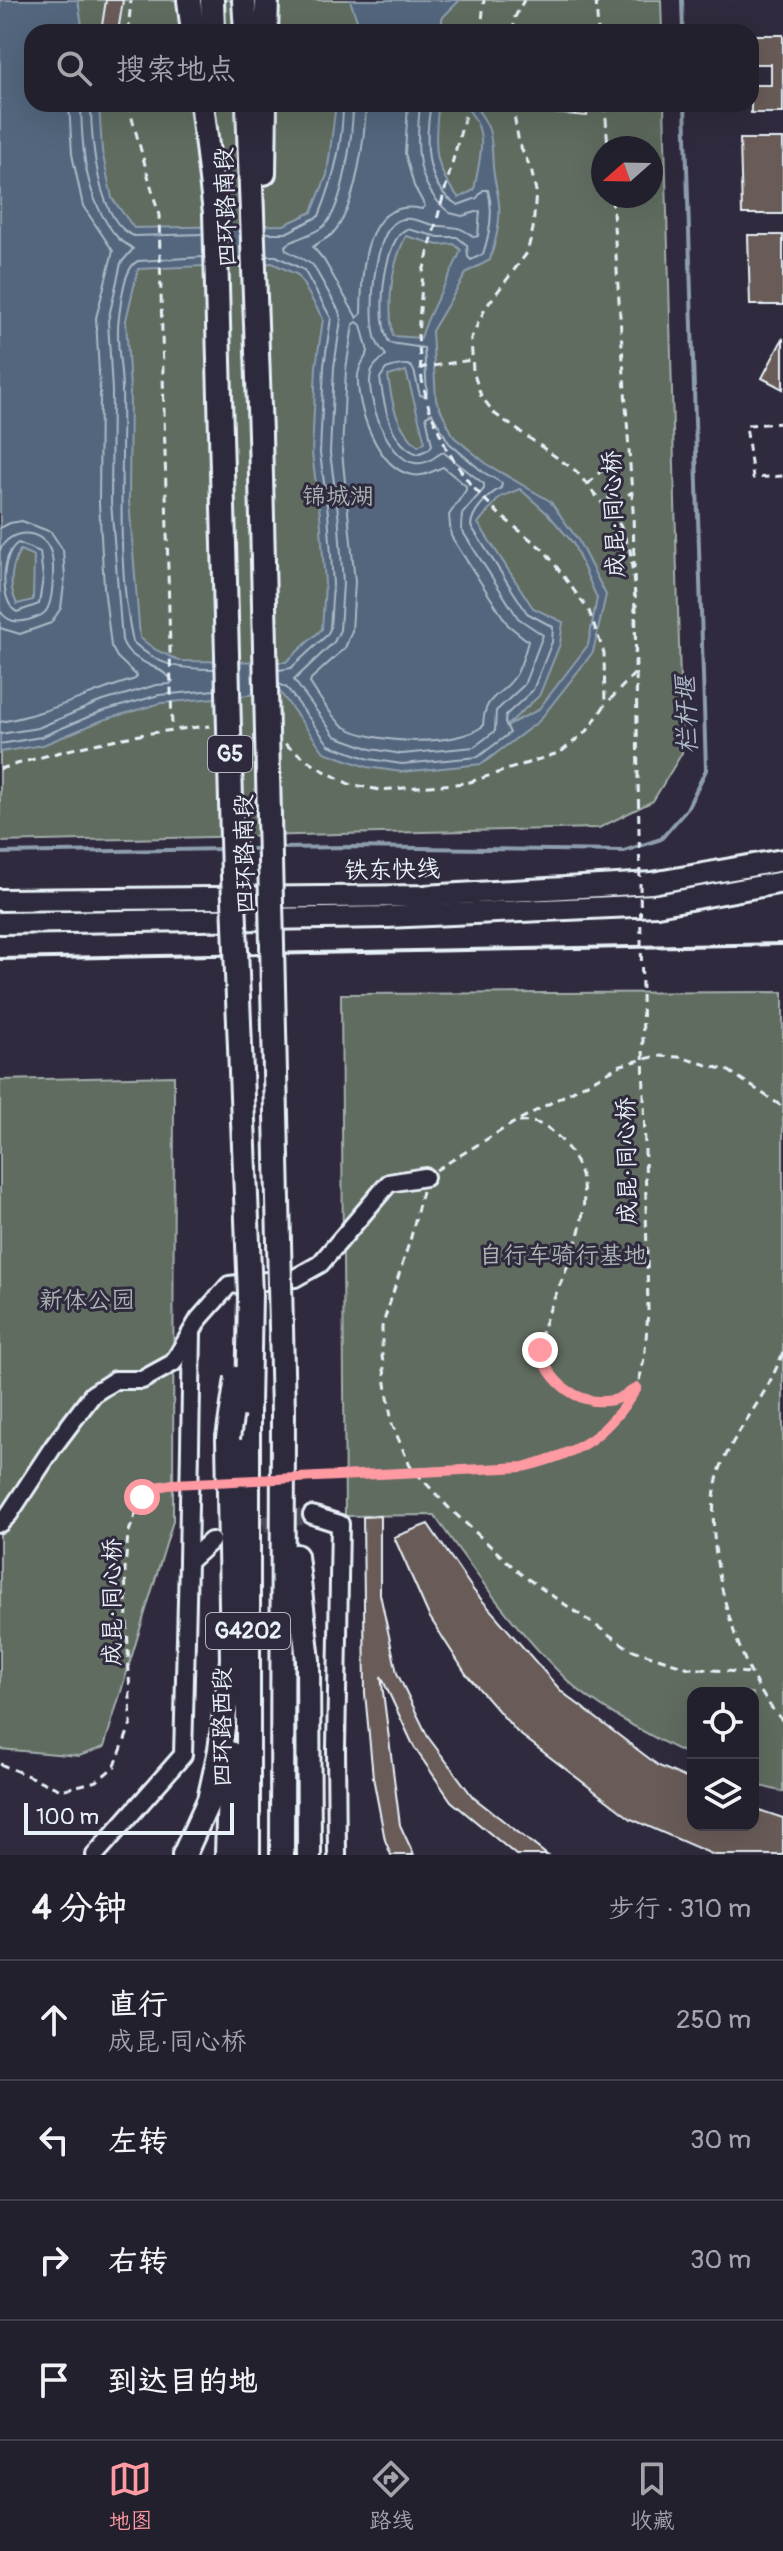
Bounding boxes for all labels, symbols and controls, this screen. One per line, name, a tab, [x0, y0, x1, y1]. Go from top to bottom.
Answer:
search box	[24, 24, 759, 112]
icon: search	[52, 46, 96, 90]
text: 搜索地点	[116, 51, 236, 88]
north arrow	[591, 136, 663, 208]
street label: 四环路南段	[209, 147, 243, 267]
street label: 成昆·同心桥	[597, 450, 631, 578]
park label: 锦城湖	[302, 482, 374, 511]
water label: 栏杆堰	[670, 672, 704, 755]
road number: G5	[208, 736, 252, 772]
street label: 四环路南段	[229, 794, 261, 914]
street label: 铁东快线	[344, 855, 440, 885]
street label: 成昆·同心桥	[611, 1097, 643, 1225]
park label: 自行车骑行基地	[479, 1241, 647, 1270]
park label: 新体公园	[39, 1286, 135, 1315]
route end	[522, 1332, 558, 1368]
route start	[124, 1479, 160, 1515]
street label: 成昆·同心桥	[98, 1538, 127, 1666]
road number: G4202	[206, 1613, 290, 1649]
street label: 四环路西段	[208, 1667, 237, 1787]
map controls	[687, 1687, 759, 1831]
button: locate	[687, 1687, 759, 1759]
button: layers	[687, 1759, 759, 1831]
scale bar	[24, 1799, 234, 1835]
text: 100 m	[36, 1803, 99, 1831]
text: 4 分钟	[32, 1887, 127, 1930]
text: 步行 · 310 m	[608, 1893, 751, 1925]
text: 直行	[108, 1986, 168, 2023]
icon: ahead	[32, 1998, 76, 2042]
text: 250 m	[676, 2004, 751, 2036]
text: 成昆·同心桥	[108, 2026, 246, 2058]
icon: left	[32, 2118, 76, 2162]
text: 左转	[108, 2123, 168, 2160]
text: 30 m	[690, 2124, 751, 2156]
icon: right	[32, 2238, 76, 2282]
text: 右转	[108, 2243, 168, 2280]
text: 30 m	[690, 2244, 751, 2276]
icon: arrive	[32, 2358, 76, 2402]
text: 到达目的地	[108, 2363, 258, 2400]
tab: 地图	[108, 2457, 153, 2535]
tab: 路线	[369, 2457, 414, 2535]
tab: 收藏	[630, 2457, 675, 2535]

